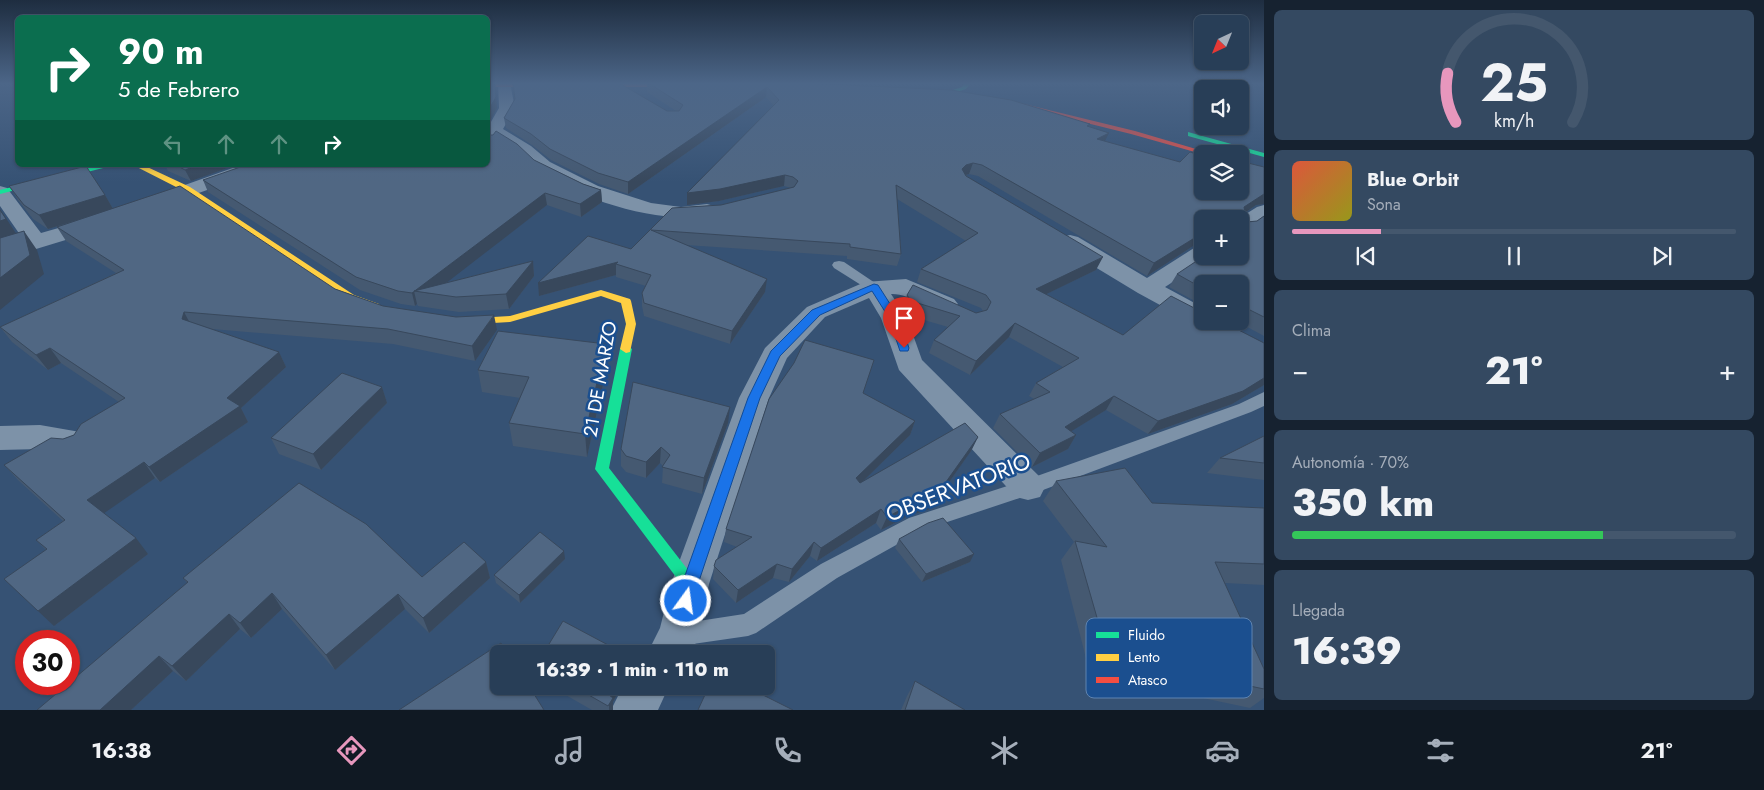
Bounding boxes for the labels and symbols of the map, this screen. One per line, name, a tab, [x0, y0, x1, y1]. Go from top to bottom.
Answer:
north arrow	[1194, 15, 1249, 70]
pin	[883, 297, 925, 348]
street label: 21 DE MARZO	[577, 319, 623, 439]
street label: OBSERVATORIO	[881, 445, 1035, 529]
position arrow	[659, 574, 711, 626]
legend	[1086, 618, 1252, 698]
text: Fluido	[1128, 625, 1165, 645]
speed limit sign: 30	[15, 630, 80, 695]
text: Lento	[1128, 647, 1160, 667]
text: Atasco	[1128, 670, 1168, 690]

